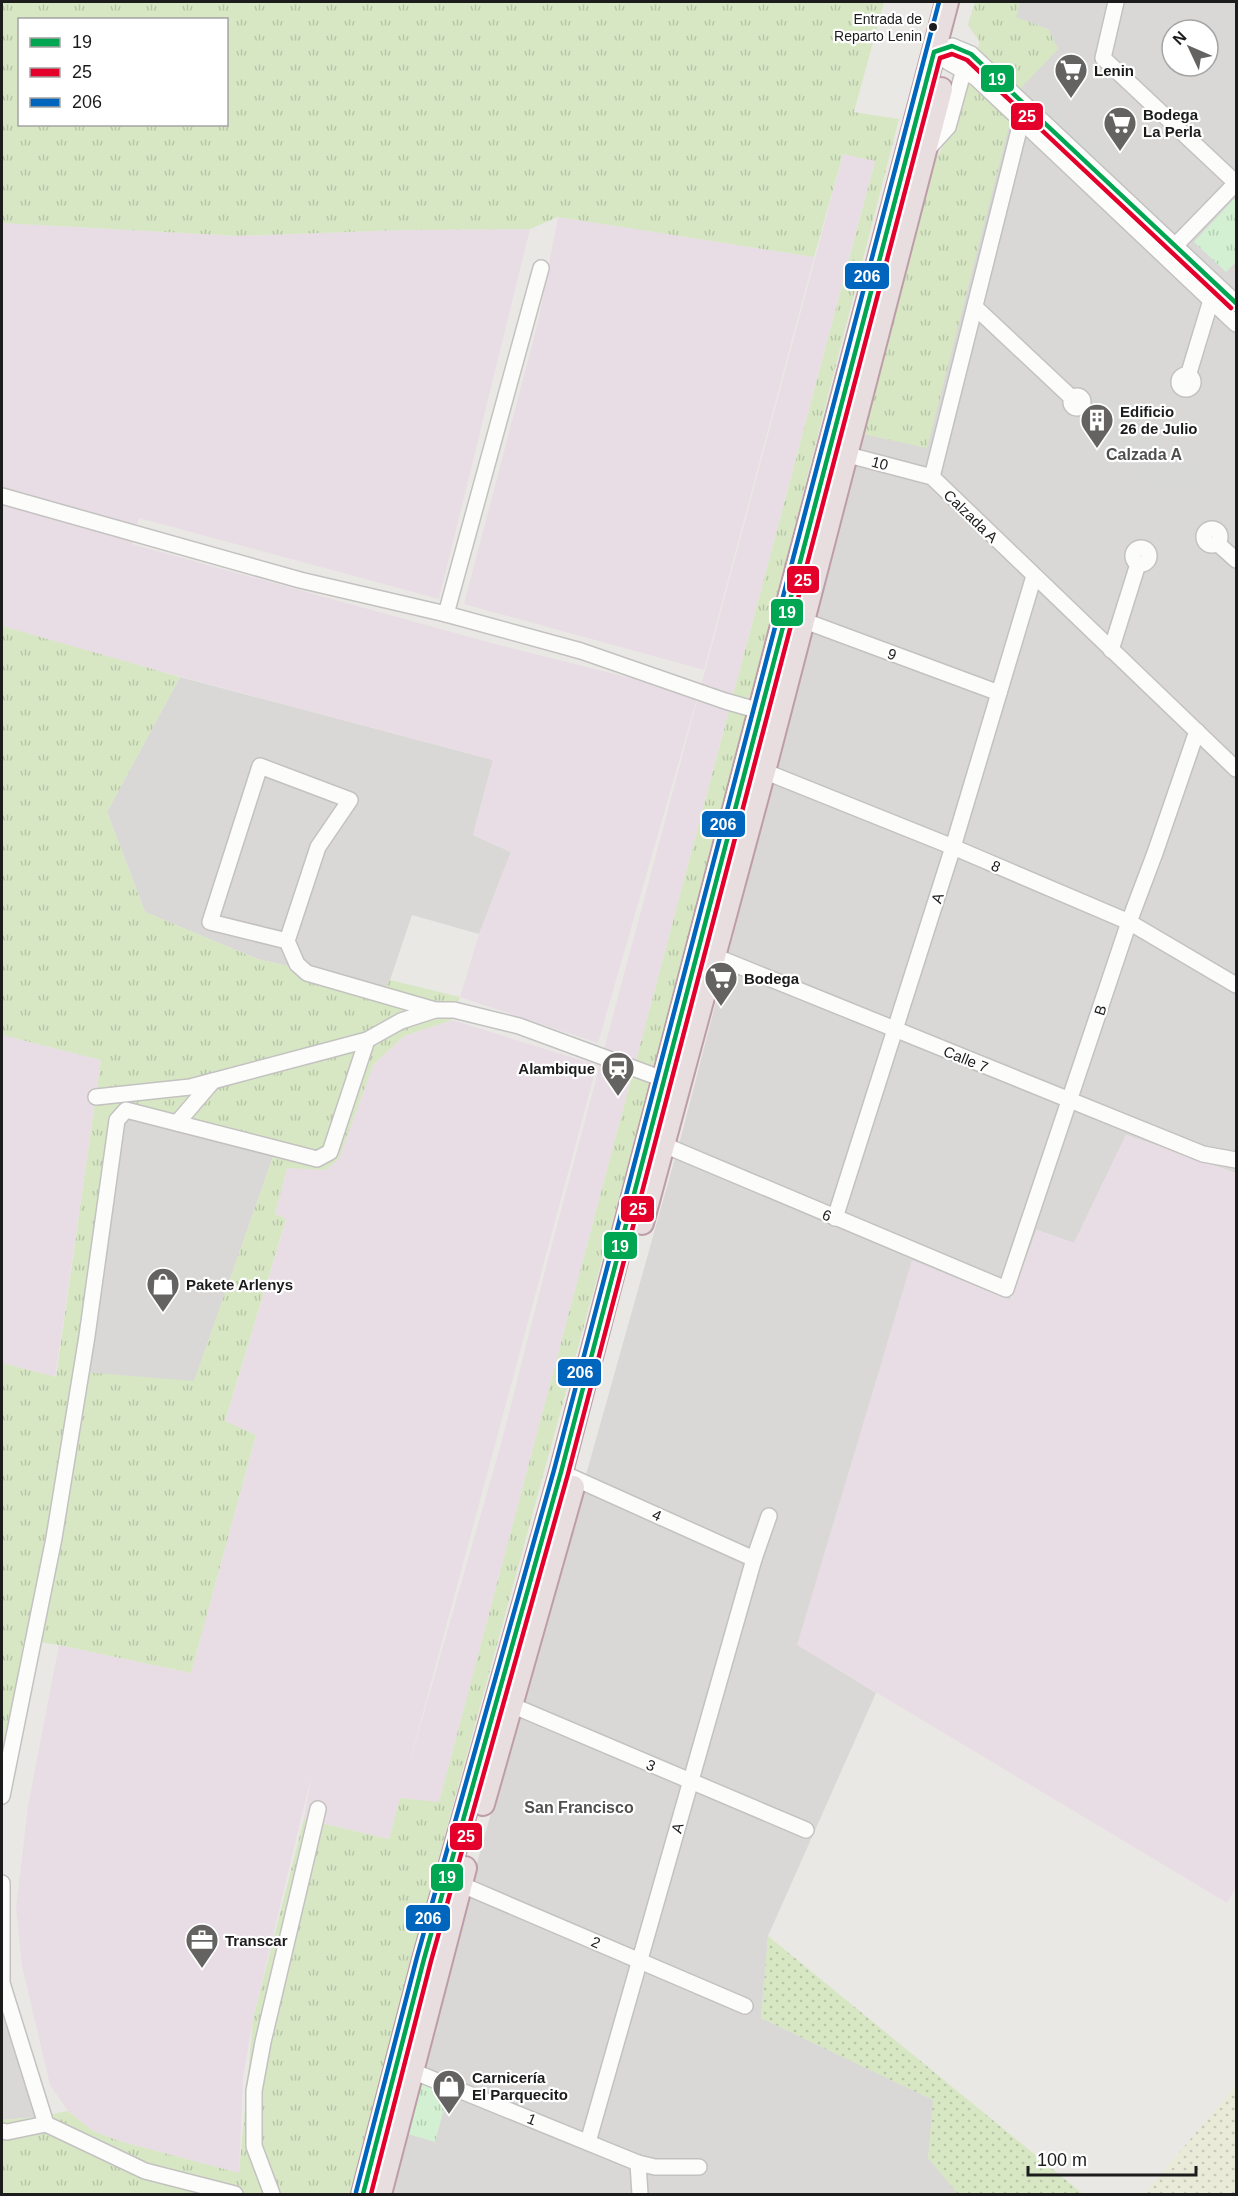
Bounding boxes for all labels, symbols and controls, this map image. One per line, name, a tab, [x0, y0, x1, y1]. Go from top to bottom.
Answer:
place label: Entrada de Reparto Lenin	[834, 11, 922, 44]
legend	[18, 18, 228, 126]
north arrow	[1160, 18, 1220, 78]
marker: Entrada de Reparto Lenin	[927, 21, 939, 33]
text: N	[1169, 28, 1190, 48]
text: 19	[72, 32, 92, 52]
supermarket icon: Lenin	[1053, 52, 1089, 99]
text: 25	[72, 62, 92, 82]
place label: Lenin	[1094, 62, 1134, 79]
line badge: 19	[980, 64, 1015, 93]
text: 19	[988, 71, 1006, 88]
text: 206	[72, 92, 102, 112]
line badge: 25	[1010, 102, 1044, 131]
supermarket icon: Bodega La Perla	[1102, 105, 1138, 152]
place label: Bodega La Perla	[1143, 106, 1202, 140]
text: 25	[1018, 108, 1036, 125]
line badge: 206	[844, 262, 890, 290]
text: 206	[854, 268, 880, 285]
building icon: Edificio 26 de Julio	[1079, 402, 1115, 449]
place label: Edificio 26 de Julio	[1120, 403, 1198, 437]
district label: Calzada A	[1106, 446, 1182, 463]
street label: 10	[870, 453, 890, 473]
street label: Calzada A	[940, 486, 1002, 546]
line badge: 25	[786, 565, 820, 594]
text: 25	[794, 572, 812, 589]
line badge: 19	[770, 598, 804, 627]
text: 19	[778, 604, 796, 621]
street label: 9	[885, 645, 899, 663]
line badge: 206	[701, 810, 746, 838]
text: 206	[710, 816, 736, 833]
street label: 8	[989, 857, 1003, 875]
street label: A	[927, 891, 947, 905]
supermarket icon: Bodega	[703, 960, 739, 1007]
place label: Bodega	[744, 970, 800, 987]
street label: B	[1090, 1003, 1110, 1017]
street label: Calle 7	[941, 1042, 991, 1076]
station icon: Alambique	[600, 1050, 636, 1097]
place label: Alambique	[518, 1060, 595, 1077]
line badge: 25	[620, 1195, 655, 1223]
text: 25	[629, 1201, 647, 1218]
street label: 6	[820, 1206, 834, 1224]
line badge: 19	[603, 1231, 638, 1260]
text: 19	[611, 1238, 629, 1255]
shop icon: Pakete Arlenys	[145, 1266, 181, 1313]
place label: Pakete Arlenys	[186, 1276, 293, 1293]
line badge: 206	[557, 1358, 602, 1387]
text: 206	[567, 1364, 593, 1381]
street label: 4	[650, 1506, 664, 1524]
street label: 3	[644, 1756, 658, 1774]
district label: San Francisco	[524, 1799, 634, 1816]
street label: A	[667, 1821, 687, 1835]
line badge: 25	[449, 1822, 483, 1851]
text: 25	[457, 1828, 475, 1845]
line badge: 19	[430, 1863, 464, 1892]
text: 19	[438, 1869, 456, 1886]
line badge: 206	[405, 1904, 451, 1932]
text: 206	[415, 1910, 441, 1927]
office icon: Transcar	[184, 1922, 220, 1969]
place label: Transcar	[225, 1932, 288, 1949]
street label: 2	[589, 1933, 603, 1951]
shop icon: Carnicería El Parquecito	[431, 2068, 467, 2115]
place label: Carnicería El Parquecito	[472, 2069, 568, 2103]
street label: 1	[525, 2110, 539, 2128]
scale bar	[1028, 2139, 1196, 2177]
text: 100 m	[1037, 2150, 1087, 2170]

